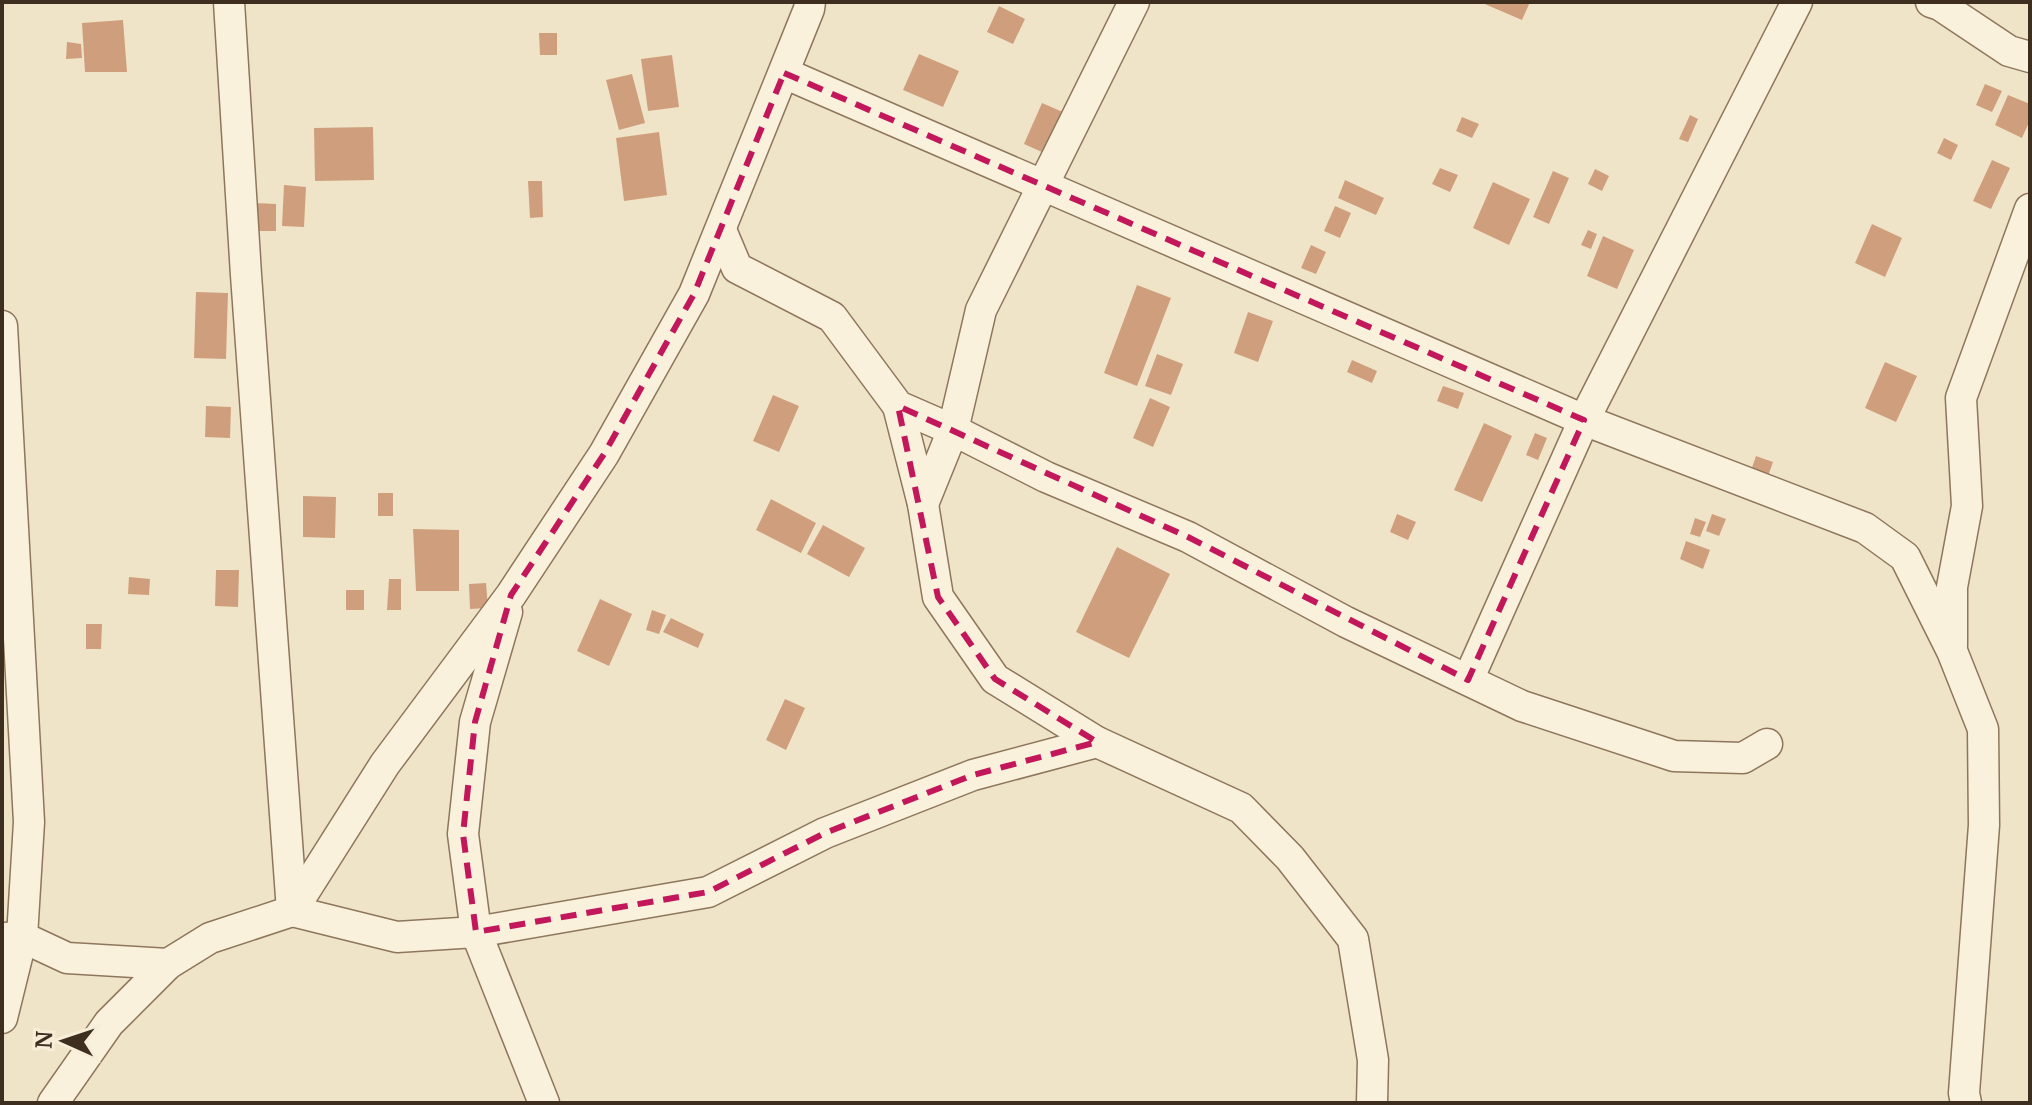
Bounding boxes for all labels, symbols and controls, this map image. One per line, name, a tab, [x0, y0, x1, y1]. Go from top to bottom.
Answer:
north arrow	[24, 1001, 104, 1081]
text: N	[30, 1030, 58, 1049]

